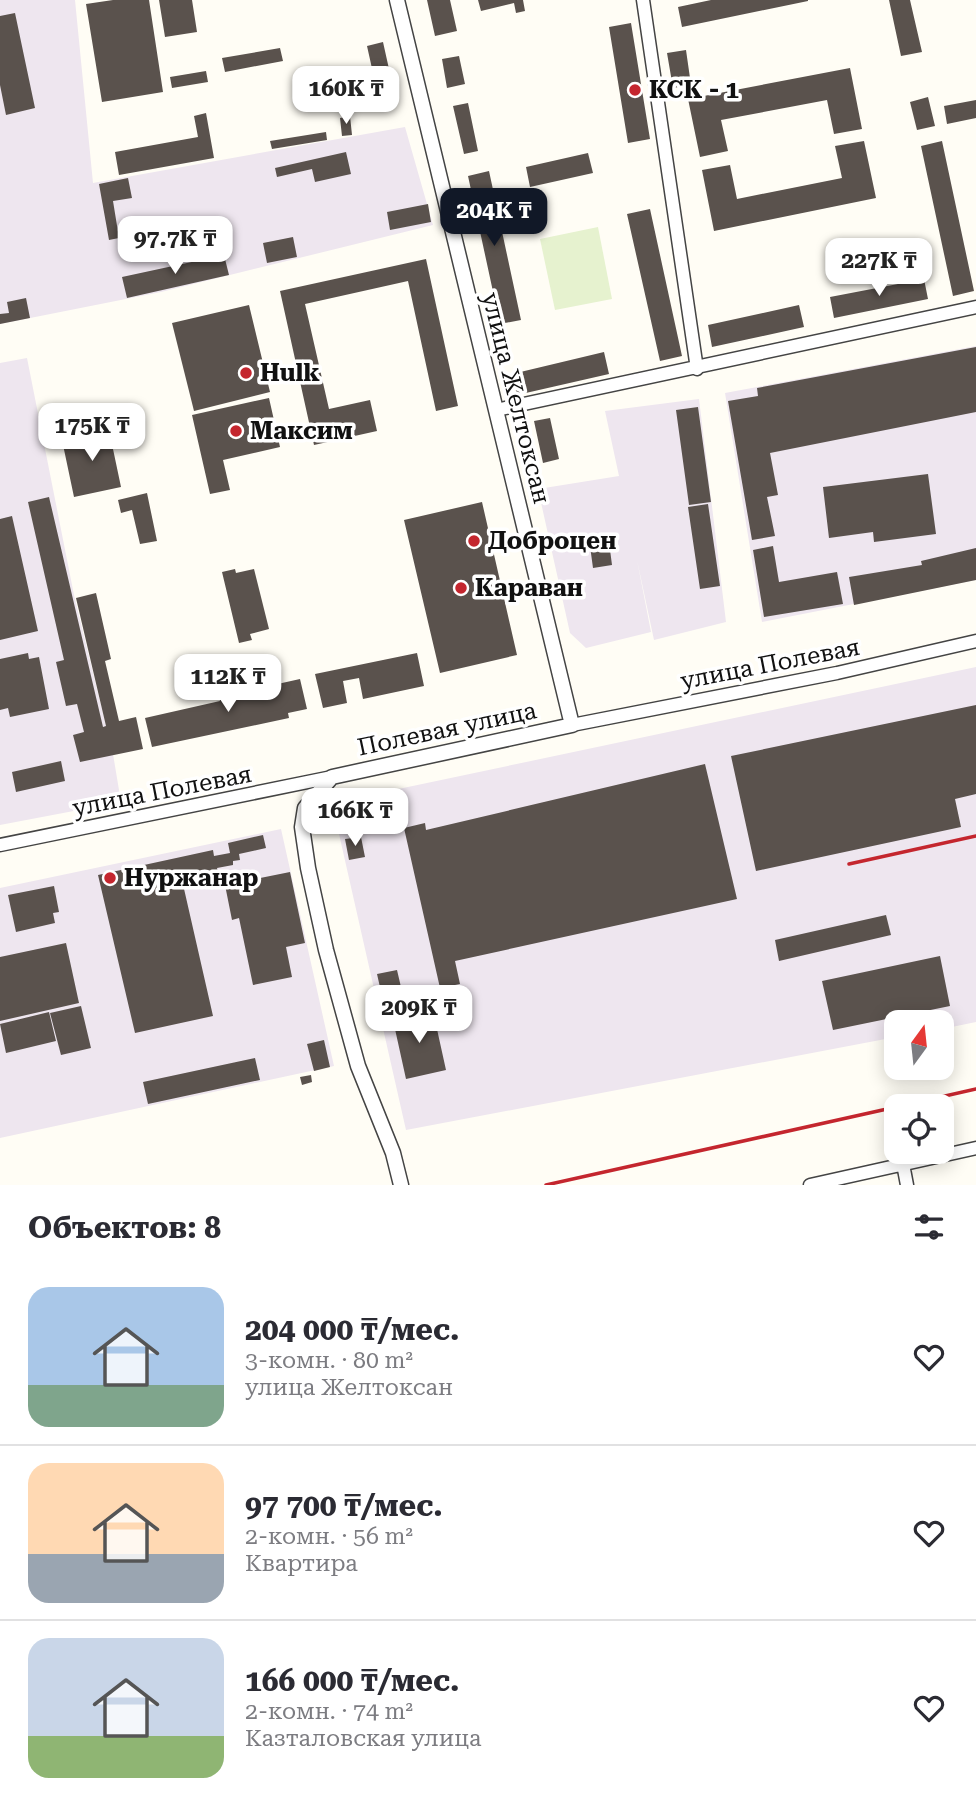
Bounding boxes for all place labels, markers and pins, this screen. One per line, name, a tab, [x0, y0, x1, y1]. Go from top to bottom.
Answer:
pin: 160K ₸	[289, 66, 403, 126]
place label: КСК - 1	[649, 76, 739, 104]
marker: КСК - 1	[627, 82, 643, 98]
pin: 204K ₸	[437, 188, 551, 248]
pin: 97.7K ₸	[110, 216, 240, 276]
pin: 227K ₸	[822, 238, 936, 298]
place label: Hulk	[260, 359, 320, 387]
marker: Hulk	[238, 365, 254, 381]
pin: 175K ₸	[35, 404, 149, 463]
place label: Максим	[250, 417, 353, 445]
marker: Максим	[228, 423, 244, 439]
place label: Доброцен	[488, 527, 616, 555]
marker: Доброцен	[466, 533, 482, 549]
place label: Караван	[475, 574, 583, 602]
marker: Караван	[453, 580, 469, 596]
pin: 112K ₸	[171, 654, 285, 714]
pin: 166K ₸	[298, 788, 412, 848]
place label: Нуржанар	[124, 864, 258, 892]
marker: Нуржанар	[102, 870, 118, 886]
pin: 209K ₸	[362, 986, 476, 1045]

